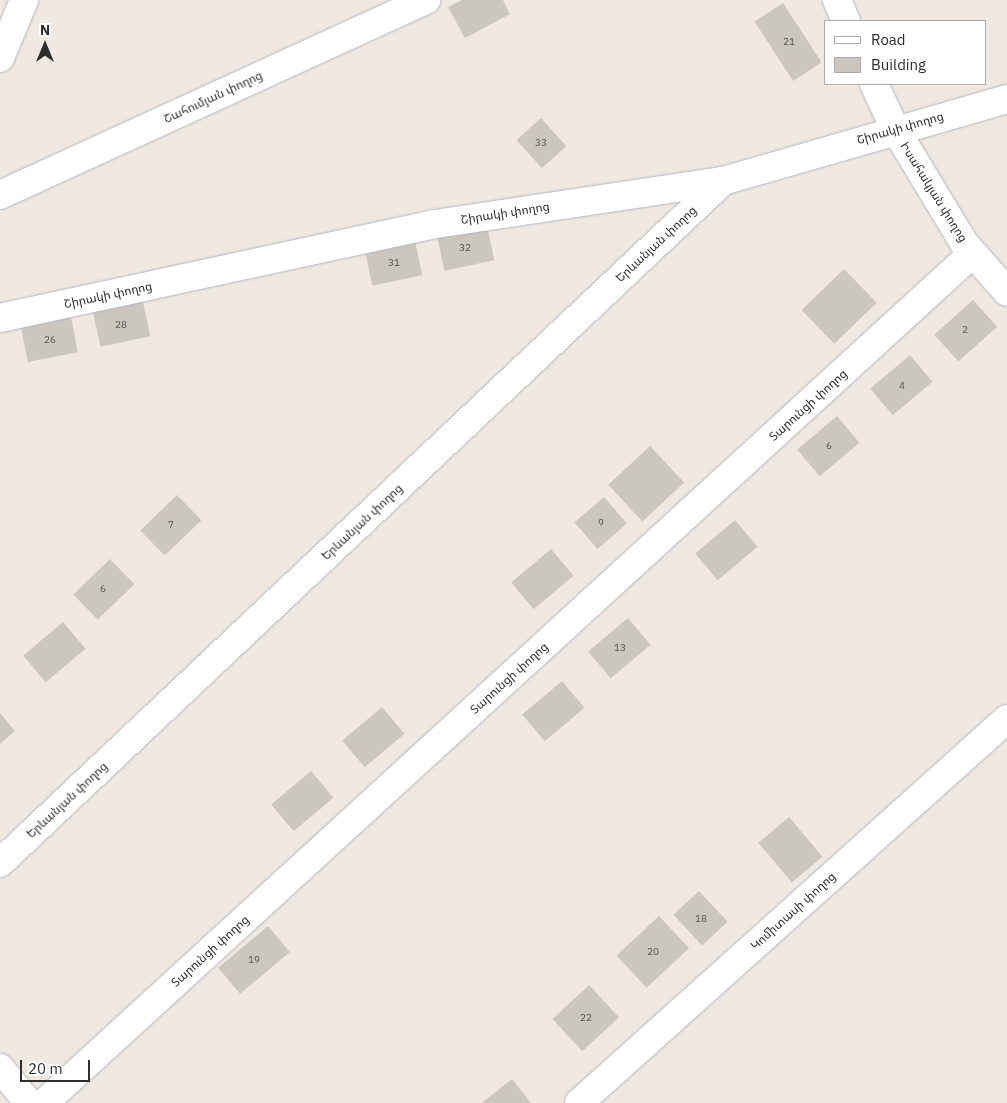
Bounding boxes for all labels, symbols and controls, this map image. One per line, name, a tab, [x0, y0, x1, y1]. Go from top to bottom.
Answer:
north arrow	[20, 20, 70, 70]
legend	[824, 20, 987, 85]
text: N	[40, 21, 50, 39]
text: Road	[871, 30, 906, 49]
house number: 21	[783, 36, 795, 48]
text: Building	[871, 55, 926, 74]
street label: Շահումյան փողոց	[161, 68, 265, 126]
street label: Շիրակի փողոց	[855, 109, 945, 147]
house number: 33	[535, 137, 547, 149]
street label: Իսահակյան փողոց	[897, 139, 971, 245]
street label: Շիրակի փողոց	[459, 199, 551, 227]
street label: Երևանյան փողոց	[613, 203, 699, 285]
house number: 32	[459, 242, 471, 254]
house number: 31	[388, 257, 400, 269]
street label: Շիրակի փողոց	[63, 279, 153, 311]
house number: 28	[115, 319, 127, 331]
house number: 2	[962, 324, 968, 336]
house number: 26	[44, 334, 56, 346]
street label: Տարունցի փողոց	[766, 366, 850, 444]
house number: 4	[899, 380, 905, 392]
house number: 6	[826, 440, 832, 452]
street label: Երևանյան փողոց	[319, 481, 405, 563]
house number: 9	[598, 517, 604, 529]
house number: 7	[168, 519, 174, 531]
house number: 6	[100, 583, 106, 595]
street label: Տարունցի փողոց	[467, 639, 551, 717]
house number: 13	[614, 642, 626, 654]
street label: Երևանյան փողոց	[24, 759, 110, 841]
street label: Կոմիտասի փողոց	[748, 869, 838, 953]
street label: Տարունցի փողոց	[168, 912, 252, 990]
house number: 18	[695, 913, 707, 925]
house number: 20	[647, 946, 659, 958]
house number: 19	[248, 954, 260, 966]
house number: 22	[580, 1012, 592, 1024]
scale bar	[22, 1050, 92, 1082]
text: 20 m	[28, 1059, 63, 1078]

